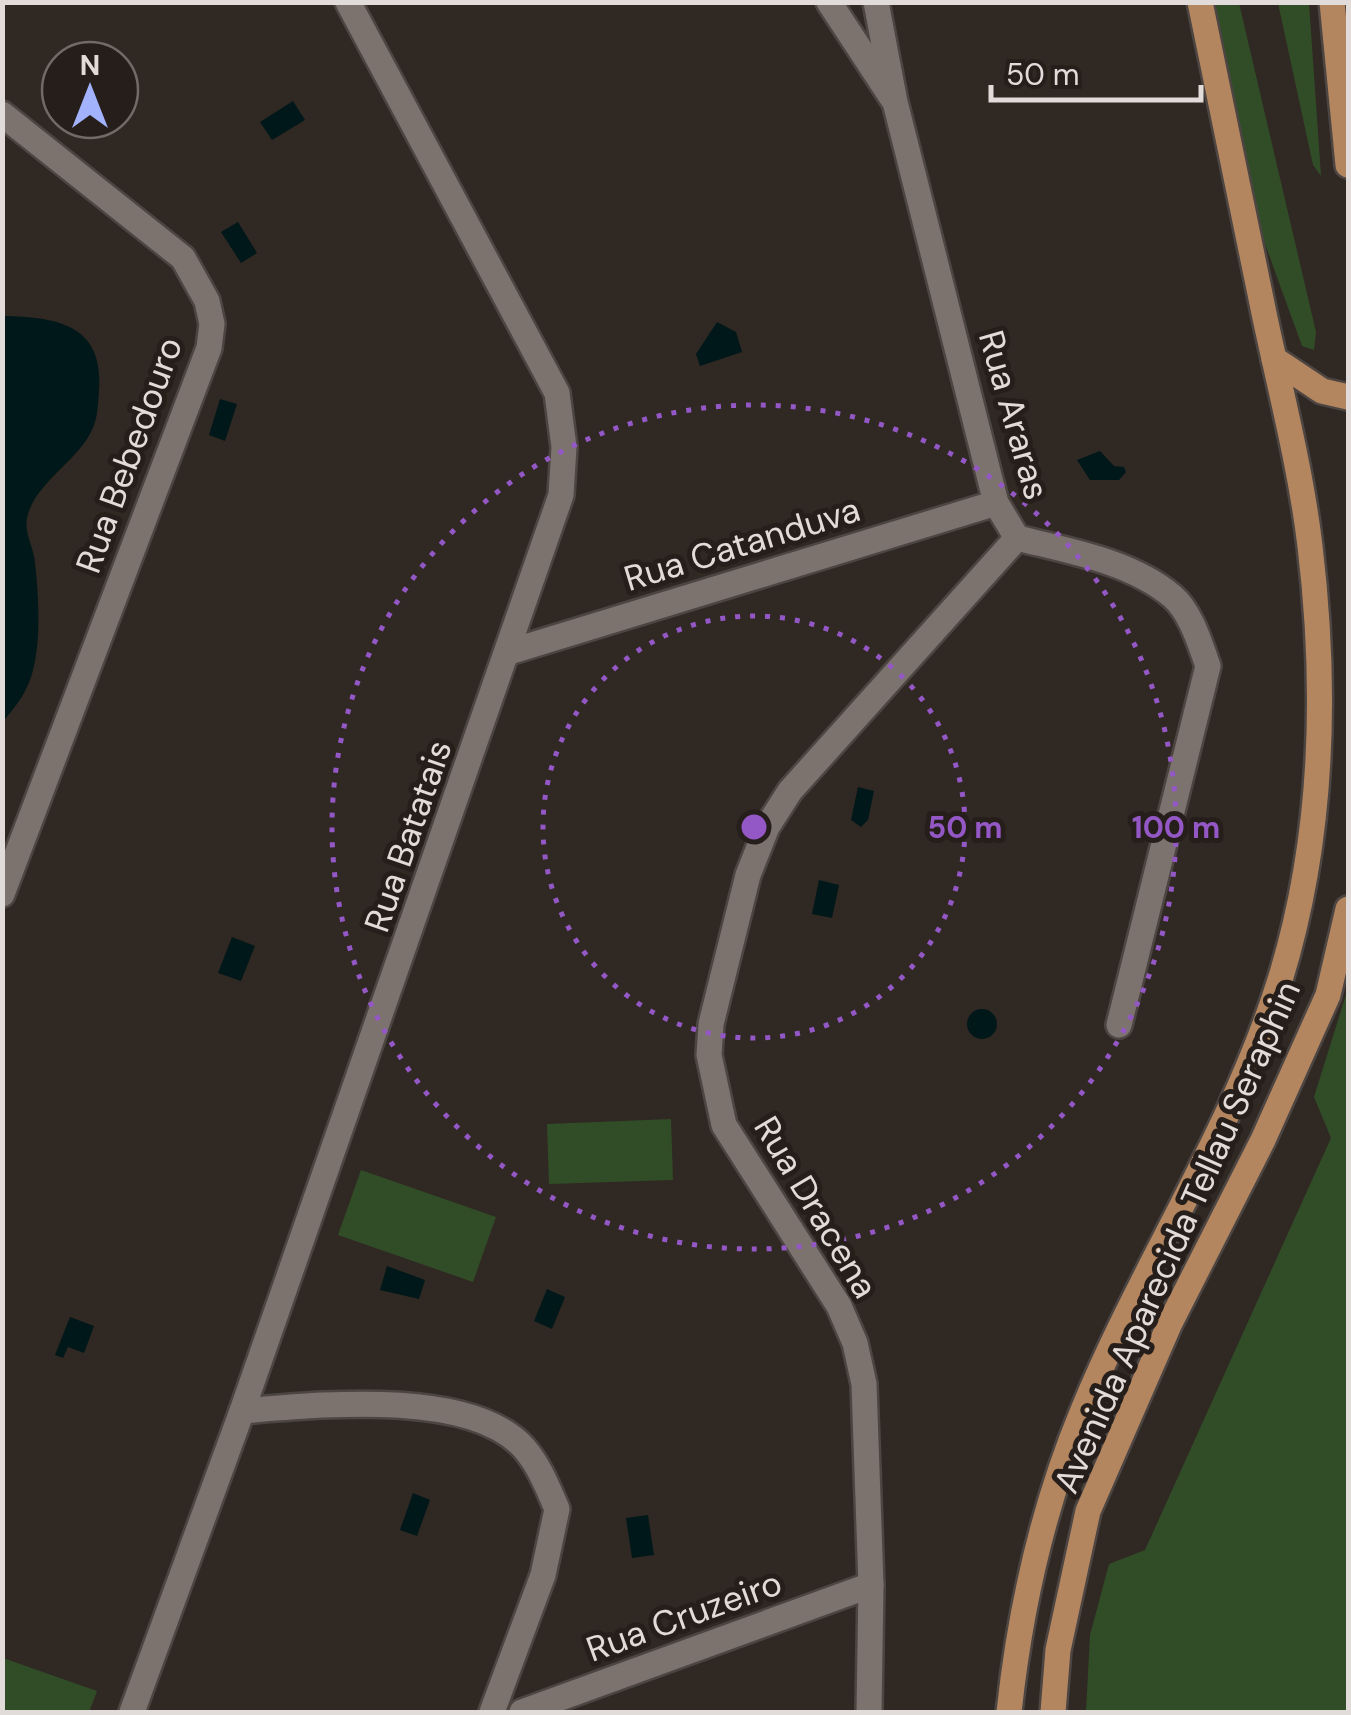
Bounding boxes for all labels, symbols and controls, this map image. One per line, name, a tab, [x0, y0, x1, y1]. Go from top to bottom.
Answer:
north arrow	[40, 40, 140, 140]
scale bar	[991, 40, 1201, 102]
text: N	[80, 47, 100, 84]
text: 50 m	[1006, 55, 1080, 94]
street label: Rua Araras	[968, 325, 1060, 505]
street label: Rua Bebedouro	[65, 331, 193, 579]
street label: Rua Catanduva	[618, 486, 866, 602]
street label: Rua Batatais	[354, 734, 462, 938]
text: 50 m	[927, 808, 1003, 847]
text: 100 m	[1132, 808, 1220, 847]
centre of rings	[736, 809, 772, 845]
street label: Avenida Aparecida Tellau Seraphin	[1043, 974, 1311, 1500]
street label: Rua Dracena	[744, 1108, 888, 1306]
street label: Rua Cruzeiro	[580, 1559, 788, 1673]

